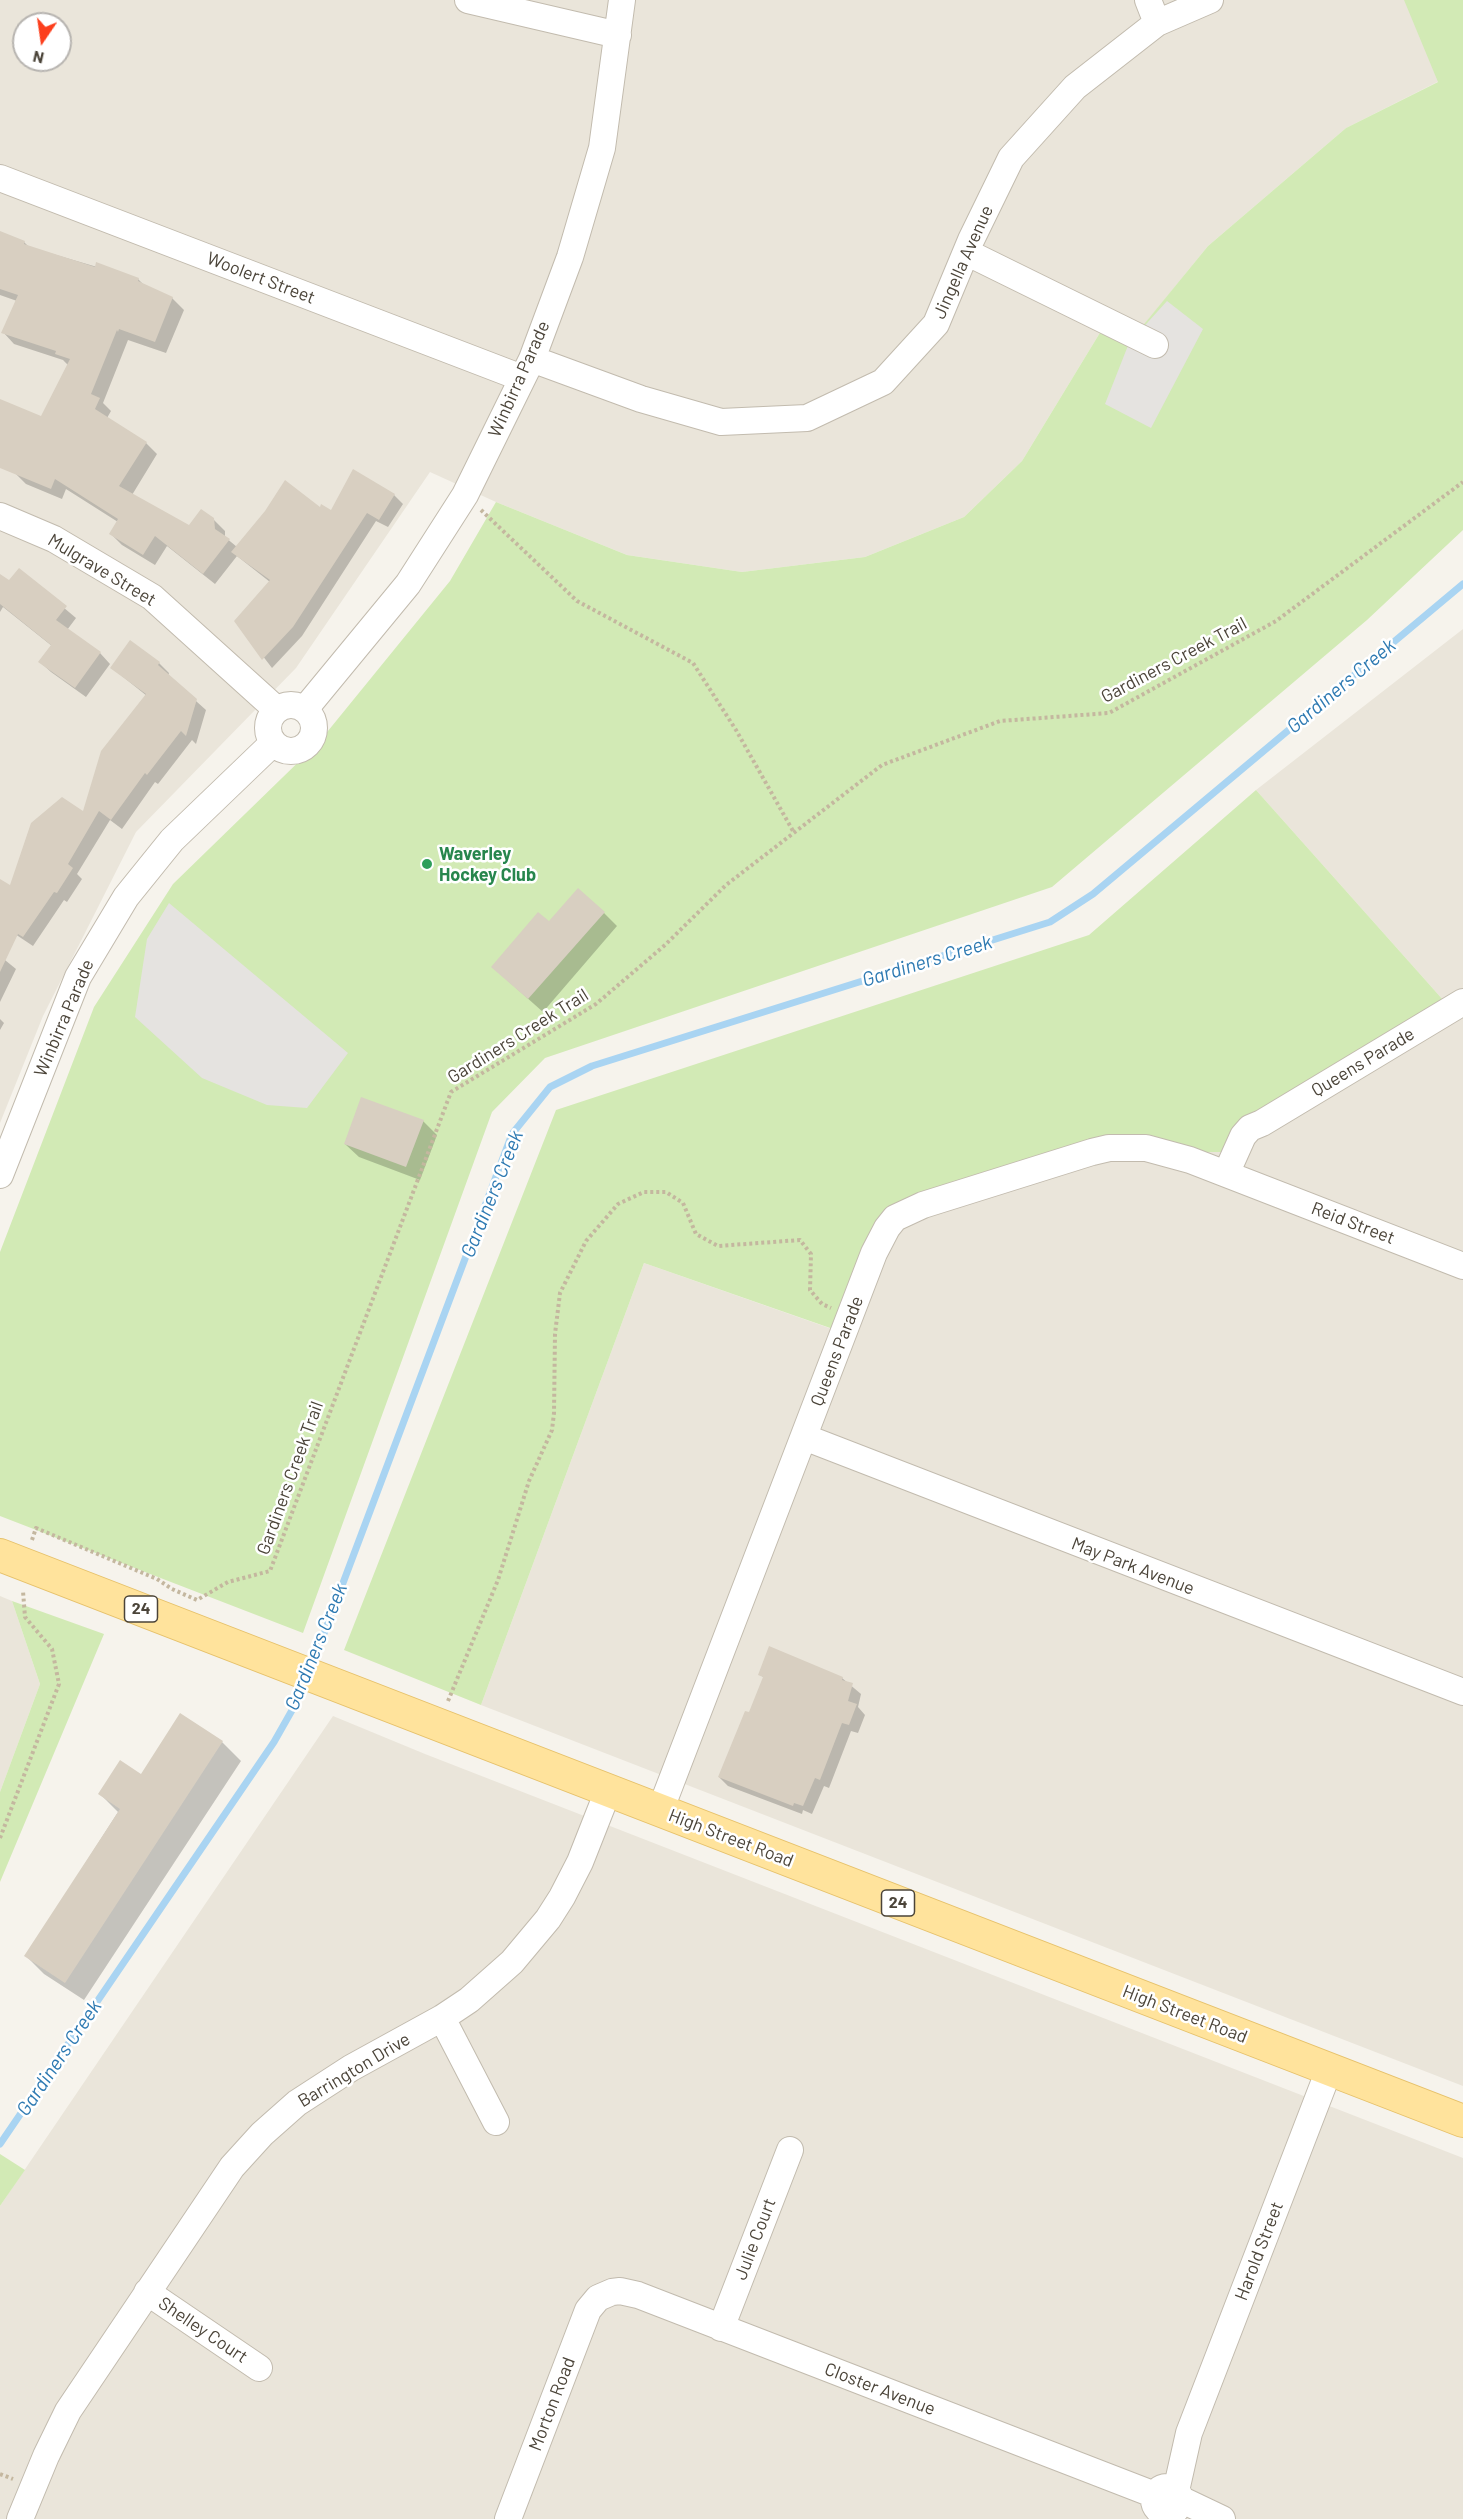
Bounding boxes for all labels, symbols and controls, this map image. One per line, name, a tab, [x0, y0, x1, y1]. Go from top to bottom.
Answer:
north arrow	[12, 12, 72, 72]
text: N	[31, 48, 46, 69]
street label: Jingella Avenue	[928, 202, 998, 322]
street label: Woolert Street	[204, 247, 318, 309]
street label: Winbirra Parade	[484, 317, 554, 441]
street label: Mulgrave Street	[44, 529, 160, 611]
street label: Gardiners Creek Trail	[1097, 612, 1251, 708]
water label: Gardiners Creek	[1282, 633, 1400, 739]
place label: Waverley Hockey Club	[439, 843, 536, 886]
marker: Waverley Hockey Club	[420, 857, 434, 871]
water label: Gardiners Creek	[859, 930, 995, 992]
street label: Winbirra Parade	[30, 956, 98, 1080]
street label: Gardiners Creek Trail	[444, 984, 592, 1088]
street label: Queens Parade	[1308, 1023, 1418, 1101]
water label: Gardiners Creek	[456, 1127, 528, 1261]
street label: Reid Street	[1308, 1197, 1398, 1249]
street label: Queens Parade	[806, 1293, 868, 1409]
street label: Gardiners Creek Trail	[252, 1398, 328, 1558]
street label: May Park Avenue	[1068, 1533, 1198, 1599]
water label: Gardiners Creek	[280, 1580, 352, 1714]
road number: 24	[124, 1596, 158, 1622]
street label: High Street Road	[666, 1804, 796, 1872]
road number: 24	[882, 1890, 914, 1916]
street label: High Street Road	[1120, 1980, 1250, 2048]
water label: Gardiners Creek	[11, 1995, 107, 2121]
street label: Barrington Drive	[294, 2028, 414, 2112]
street label: Julie Court	[730, 2195, 780, 2283]
street label: Harold Street	[1230, 2199, 1288, 2303]
street label: Shelley Court	[154, 2292, 252, 2368]
street label: Morton Road	[524, 2354, 580, 2454]
street label: Closter Avenue	[822, 2358, 938, 2420]

